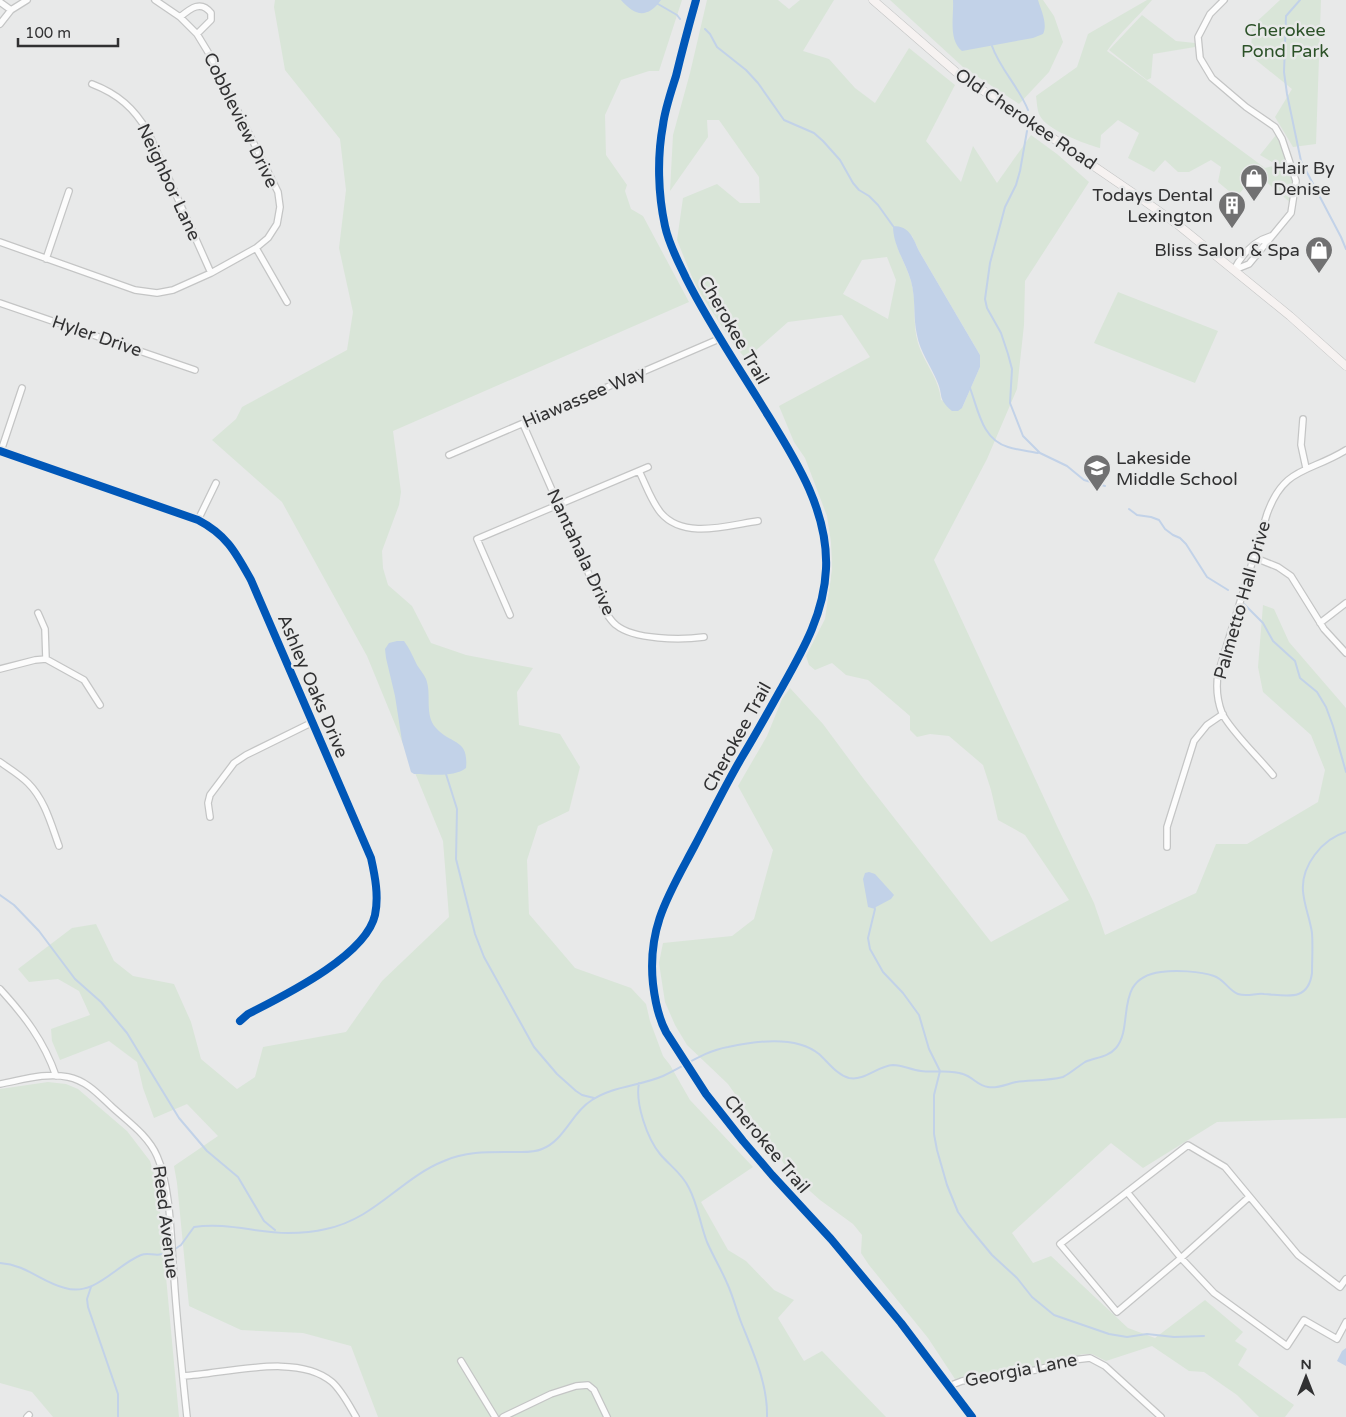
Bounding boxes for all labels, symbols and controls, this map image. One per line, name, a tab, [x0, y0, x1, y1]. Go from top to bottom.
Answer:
scale bar	[18, 15, 118, 47]
park label: Cherokee Pond Park	[1241, 19, 1329, 62]
text: 100 m	[25, 24, 71, 42]
street label: Cobbleview Drive	[199, 49, 283, 191]
street label: Old Cherokee Road	[951, 63, 1101, 175]
street label: Neighbor Lane	[132, 120, 206, 244]
place label: Hair By Denise	[1273, 157, 1335, 200]
shop icon: Hair By Denise	[1239, 163, 1269, 202]
place label: Todays Dental Lexington	[1092, 184, 1213, 227]
building icon: Todays Dental Lexington	[1217, 190, 1247, 229]
shop icon: Bliss Salon & Spa	[1304, 235, 1334, 274]
place label: Bliss Salon & Spa	[1154, 239, 1300, 261]
street label: Cherokee Trail	[694, 272, 774, 388]
street label: Hyler Drive	[49, 310, 145, 362]
street label: Hiawassee Way	[519, 361, 649, 433]
place label: Lakeside Middle School	[1116, 447, 1238, 490]
school or university icon: Lakeside Middle School	[1082, 453, 1112, 492]
street label: Nantahala Drive	[542, 485, 620, 619]
street label: Palmetto Hall Drive	[1209, 518, 1275, 682]
street label: Ashley Oaks Drive	[273, 611, 353, 761]
street label: Cherokee Trail	[698, 678, 776, 796]
street label: Cherokee Trail	[719, 1090, 815, 1198]
street label: Reed Avenue	[148, 1164, 184, 1280]
street label: Georgia Lane	[963, 1348, 1079, 1392]
north arrow	[1281, 1352, 1331, 1402]
text: N	[1300, 1356, 1312, 1373]

